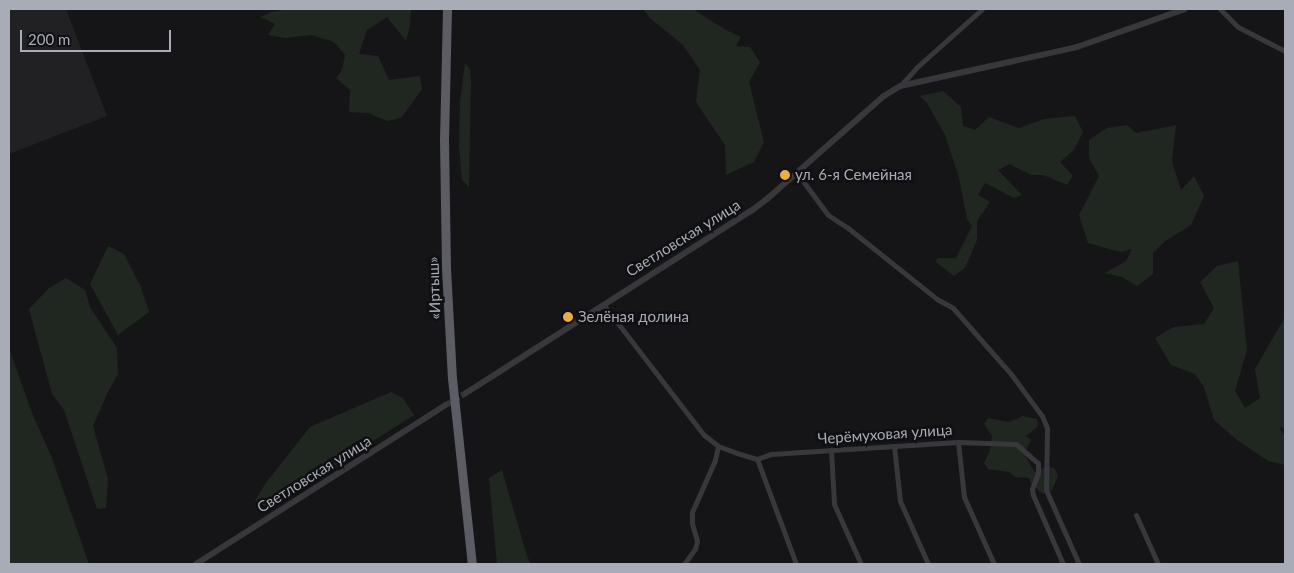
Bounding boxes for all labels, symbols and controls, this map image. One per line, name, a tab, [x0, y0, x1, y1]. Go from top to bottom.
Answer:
scale bar	[22, 20, 174, 52]
text: 200 m	[28, 30, 70, 48]
place label: ул. 6-я Семейная	[795, 166, 912, 184]
marker: ул. 6-я Семейная	[779, 169, 791, 181]
street label: Светловская улица	[623, 196, 743, 280]
street label: «Иртыш»	[424, 256, 444, 320]
place label: Зелёная долина	[578, 308, 689, 326]
marker: Зелёная долина	[562, 311, 574, 323]
street label: Черёмуховая улица	[817, 420, 953, 448]
street label: Светловская улица	[254, 432, 374, 516]

